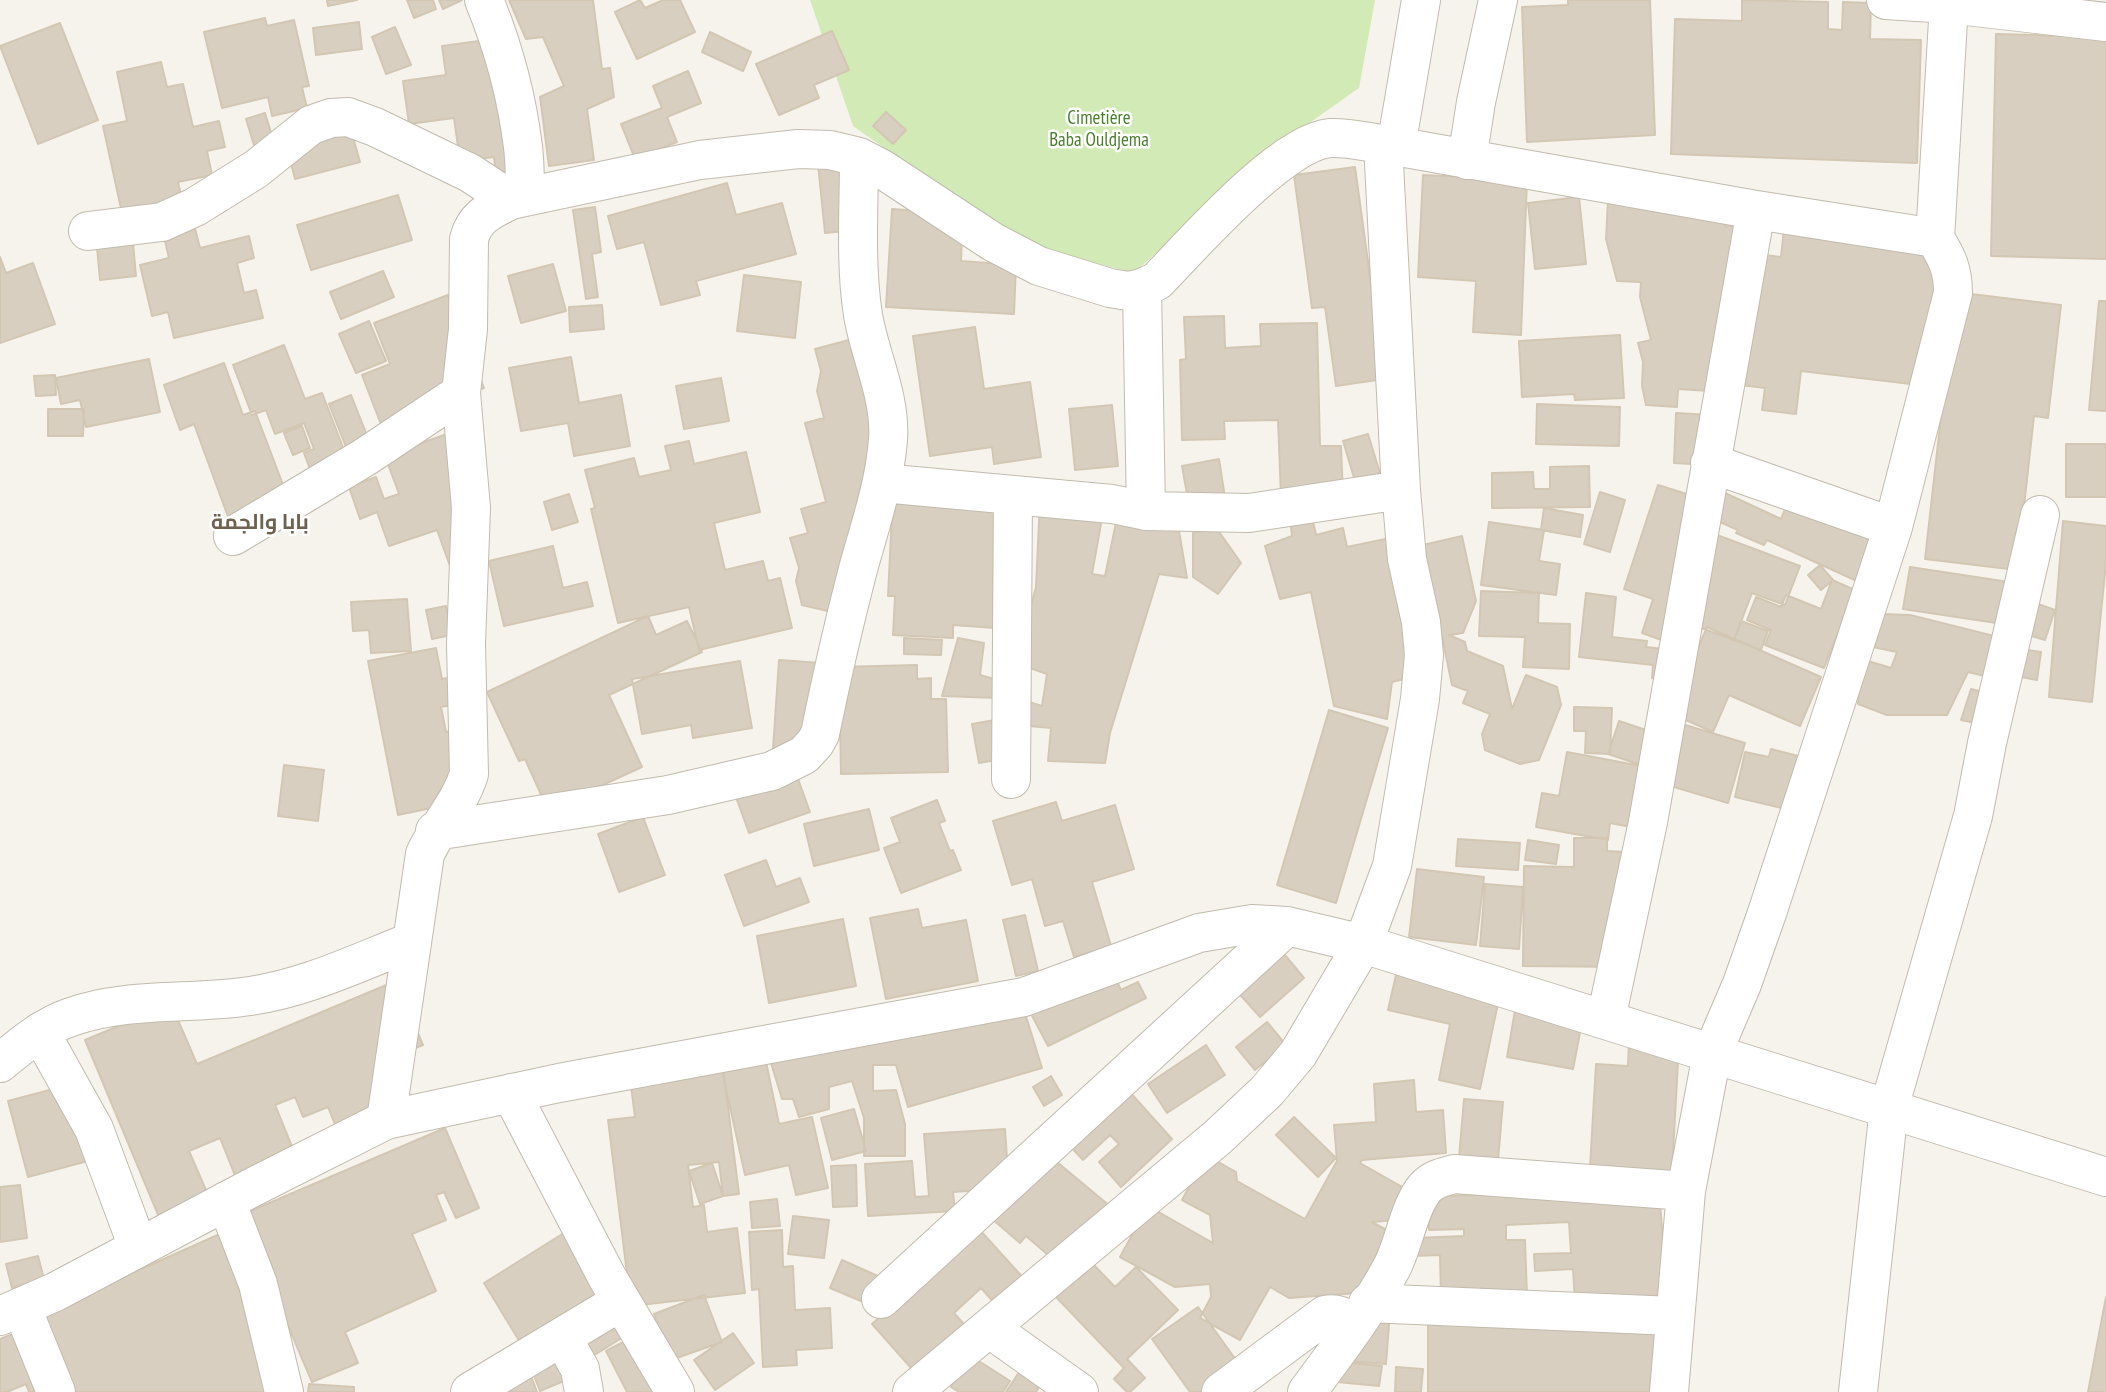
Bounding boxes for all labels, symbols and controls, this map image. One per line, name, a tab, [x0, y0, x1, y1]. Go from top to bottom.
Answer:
park label: Cimetière Baba Ouldjema	[1049, 108, 1149, 152]
district label: بابا والجمة	[211, 510, 309, 536]

